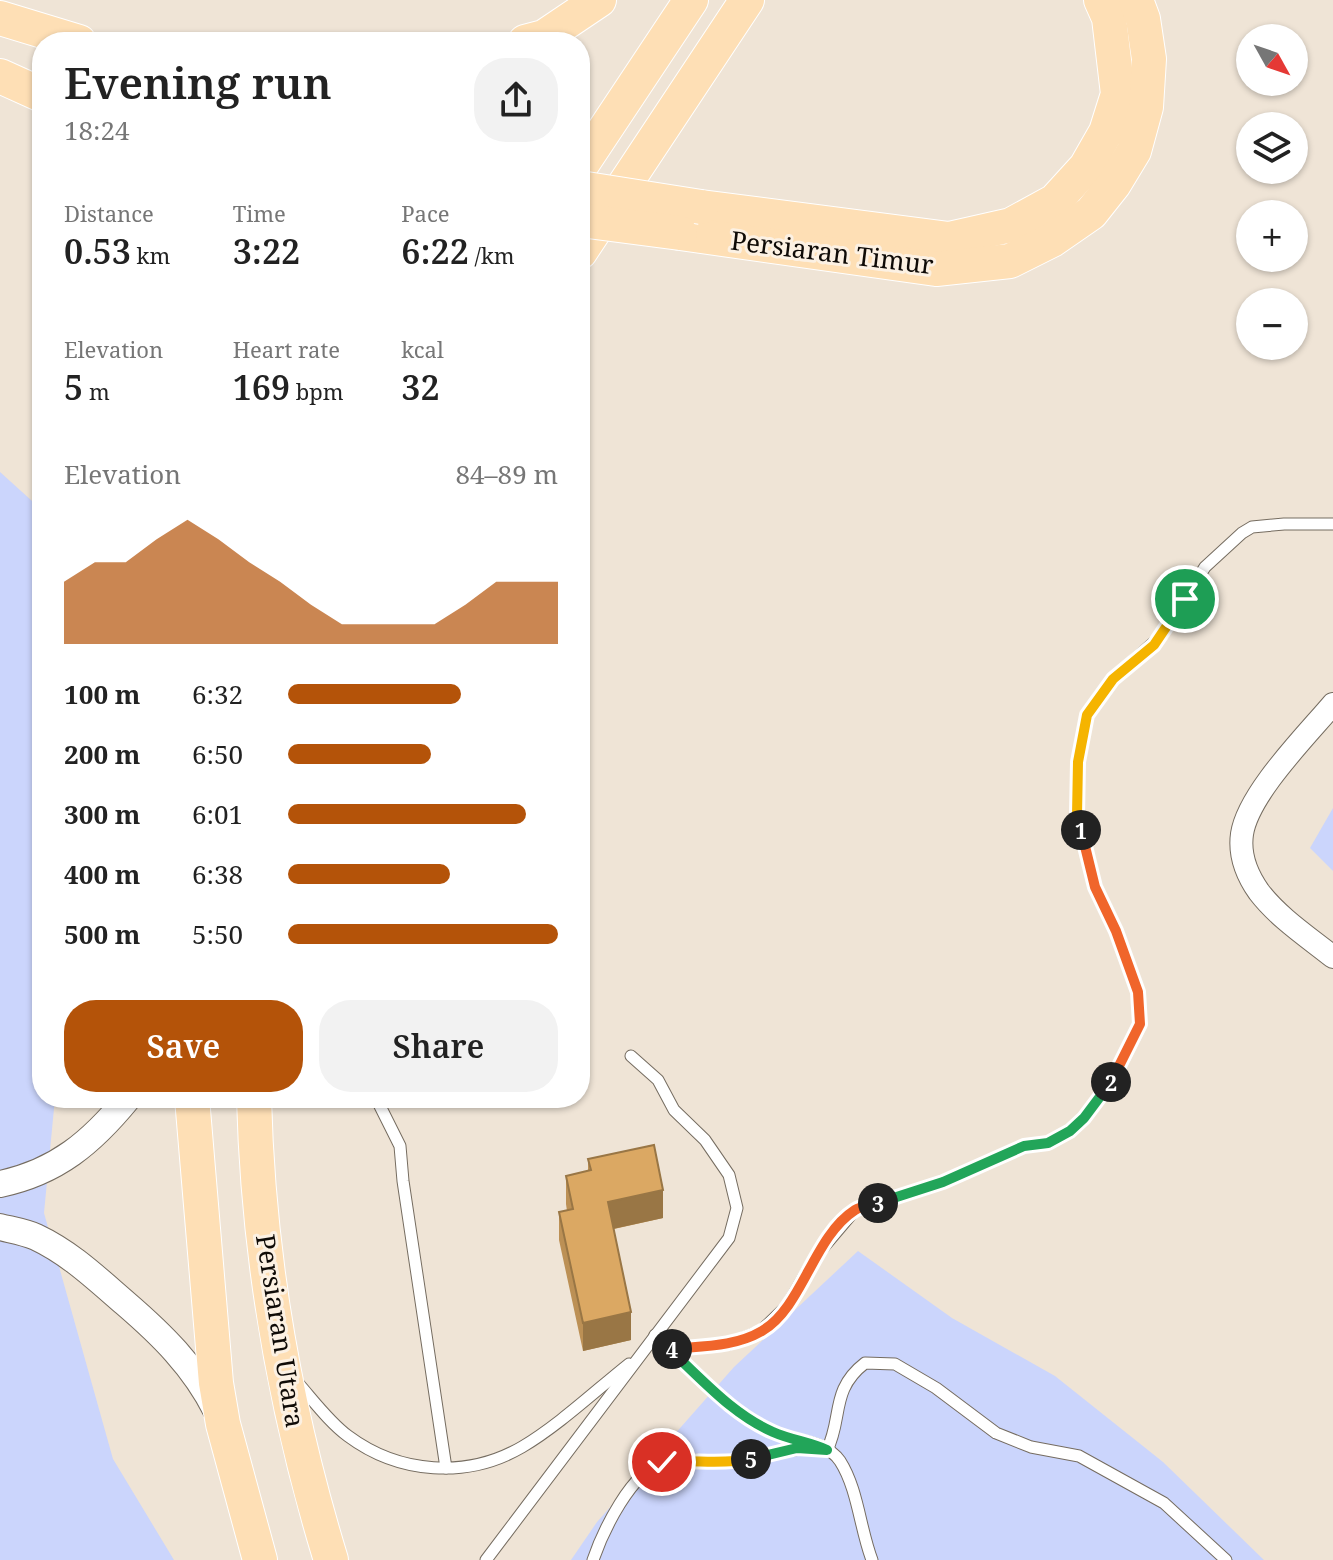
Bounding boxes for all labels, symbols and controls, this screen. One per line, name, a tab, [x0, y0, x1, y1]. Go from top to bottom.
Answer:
north arrow	[1236, 24, 1308, 96]
map controls	[1236, 24, 1308, 360]
text: Evening run	[64, 52, 332, 112]
button: share	[474, 58, 558, 142]
text: 18:24	[64, 112, 130, 148]
button: layers	[1236, 112, 1308, 184]
text: Distance	[64, 198, 154, 228]
text: Time	[233, 198, 286, 228]
text: Pace	[401, 198, 450, 228]
button: +	[1236, 200, 1308, 272]
street label: Persiaran Timur	[729, 222, 936, 282]
text: 0.53	[64, 228, 131, 274]
text: 3:22	[233, 228, 300, 274]
text: 6:22	[401, 228, 469, 274]
text: km	[131, 240, 170, 270]
text: /km	[469, 240, 515, 270]
button: −	[1236, 288, 1308, 360]
text: Elevation	[64, 334, 163, 364]
text: Heart rate	[233, 334, 340, 364]
text: kcal	[401, 334, 444, 364]
text: 5	[64, 364, 83, 410]
text: 169	[233, 364, 290, 410]
text: 32	[401, 364, 440, 410]
text: m	[83, 376, 110, 406]
text: bpm	[290, 376, 344, 406]
text: Elevation	[64, 456, 181, 492]
text: 84–89 m	[456, 456, 558, 492]
pin	[1151, 565, 1219, 633]
icon: arrive	[1163, 577, 1207, 621]
text: 100 m	[64, 676, 140, 712]
text: 6:32	[192, 676, 243, 712]
text: 200 m	[64, 736, 140, 772]
text: 6:50	[192, 736, 243, 772]
text: 300 m	[64, 796, 140, 832]
text: 6:01	[192, 796, 243, 832]
pin: 1	[1061, 810, 1101, 850]
text: 1	[1075, 815, 1087, 845]
text: 400 m	[64, 856, 140, 892]
text: 6:38	[192, 856, 243, 892]
text: 500 m	[64, 916, 140, 952]
text: 5:50	[192, 916, 243, 952]
button: Save	[64, 1000, 303, 1092]
button: Share	[319, 1000, 558, 1092]
pin: 2	[1091, 1062, 1131, 1102]
text: 2	[1105, 1067, 1117, 1097]
pin: 3	[858, 1183, 898, 1223]
text: 3	[872, 1188, 884, 1218]
street label: Persiaran Utara	[248, 1232, 314, 1430]
pin: 4	[652, 1329, 692, 1369]
text: 4	[666, 1334, 678, 1364]
pin	[628, 1428, 696, 1496]
pin: 5	[731, 1439, 771, 1479]
icon: check	[640, 1440, 684, 1484]
text: 5	[745, 1444, 757, 1474]

